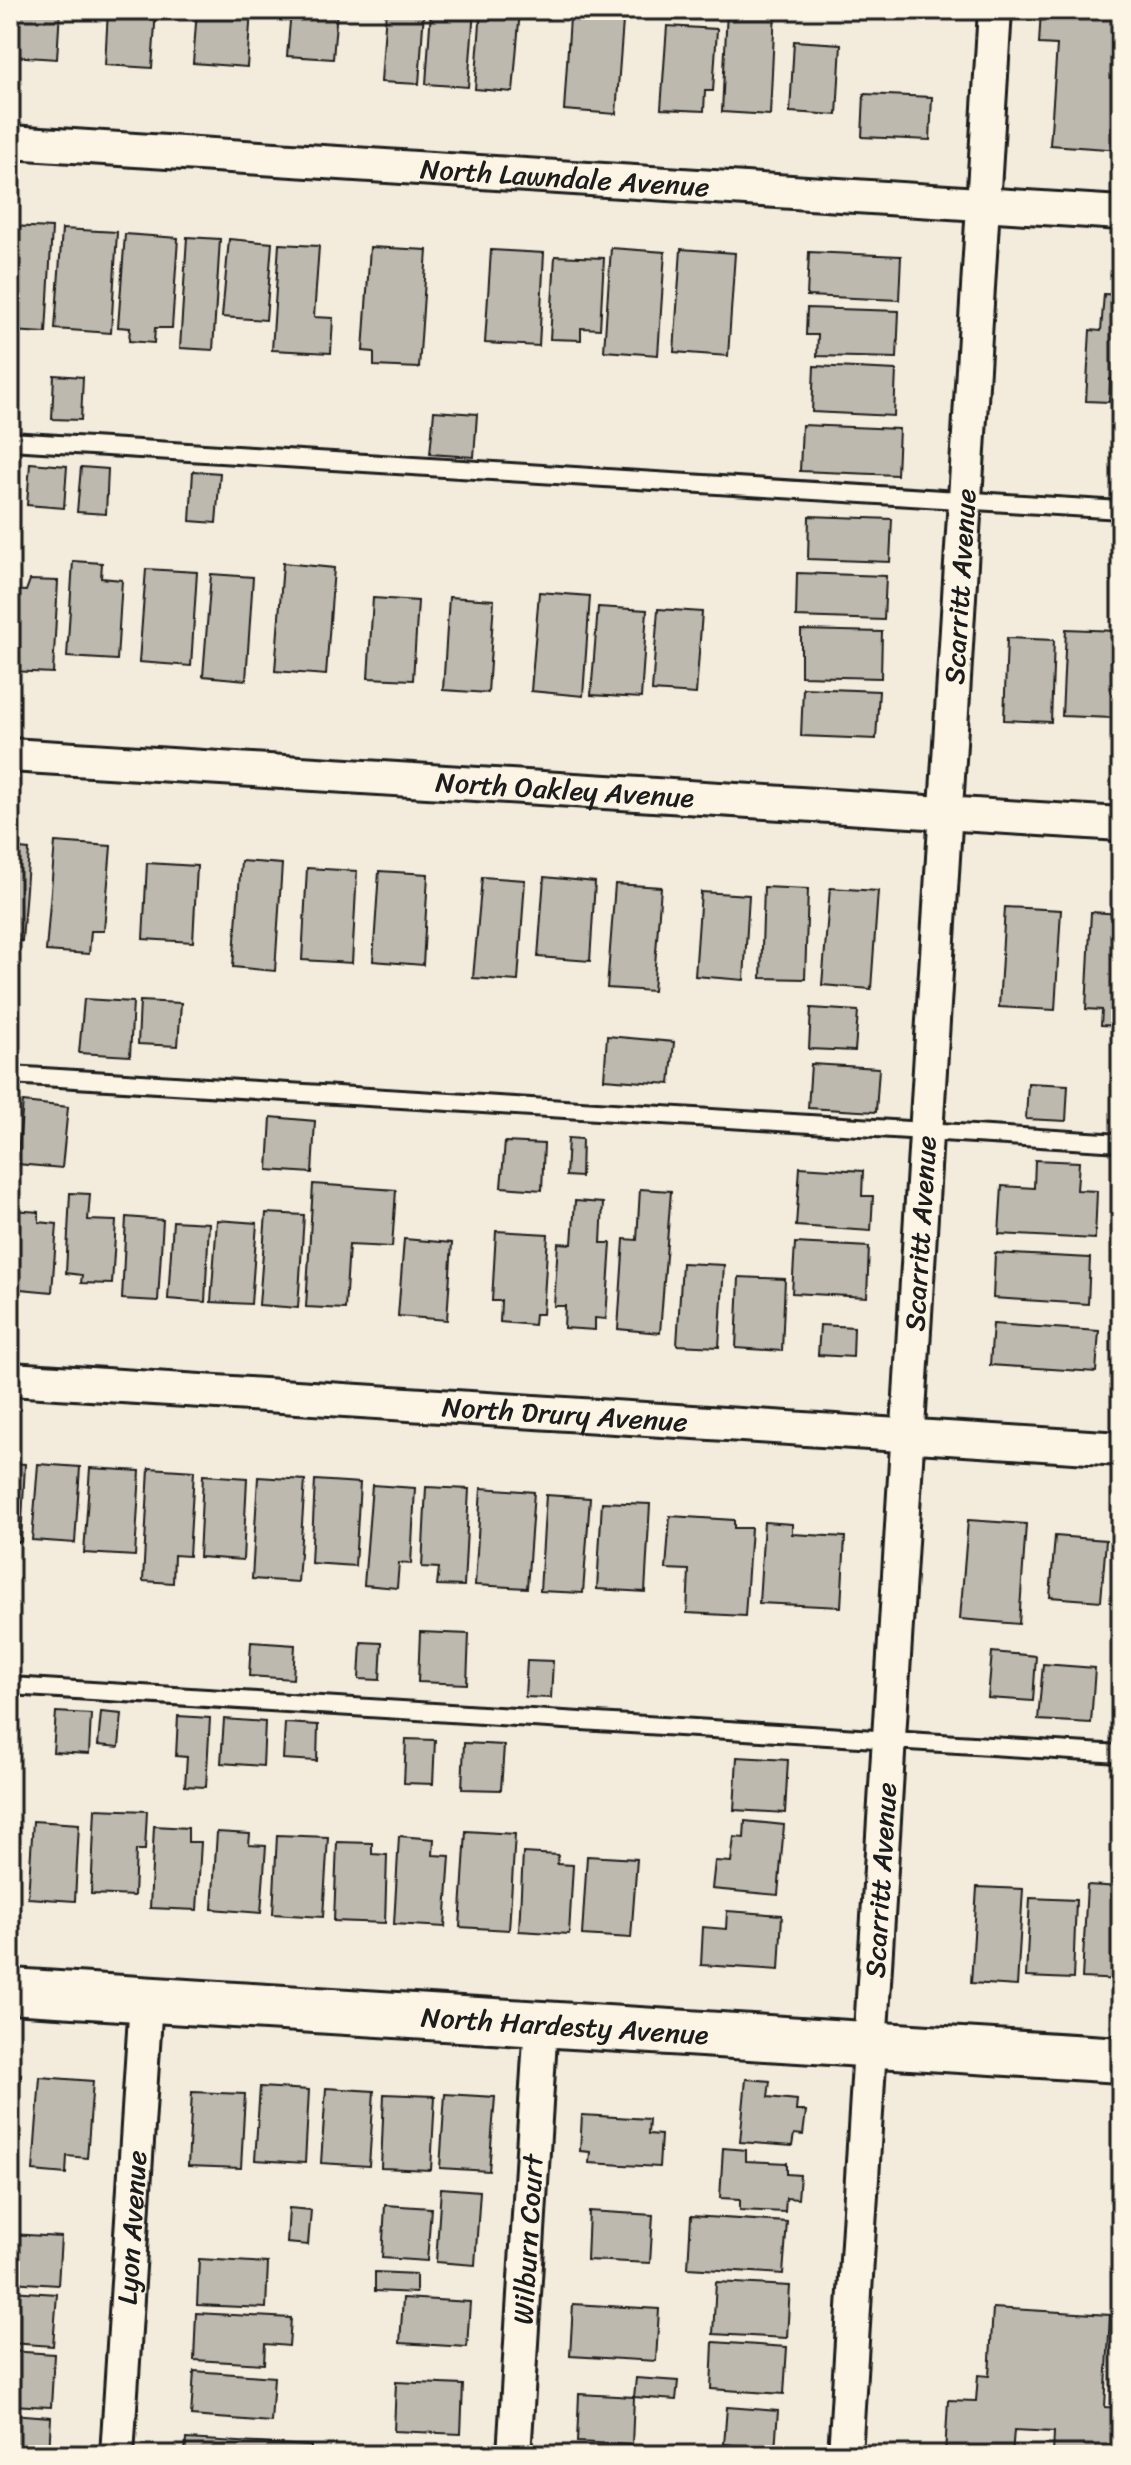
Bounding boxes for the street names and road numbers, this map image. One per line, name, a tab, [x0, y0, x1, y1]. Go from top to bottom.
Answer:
street label: North Lawndale Avenue	[419, 144, 711, 212]
street label: Scarritt Avenue	[930, 487, 991, 686]
street label: North Oakley Avenue	[434, 757, 696, 822]
street label: Scarritt Avenue	[890, 1134, 951, 1333]
street label: North Drury Avenue	[441, 1382, 689, 1447]
street label: Scarritt Avenue	[850, 1781, 911, 1980]
street label: North Hardesty Avenue	[420, 1993, 710, 2059]
street label: Lyon Avenue	[103, 2149, 161, 2306]
street label: Wilburn Court	[498, 2151, 558, 2326]

